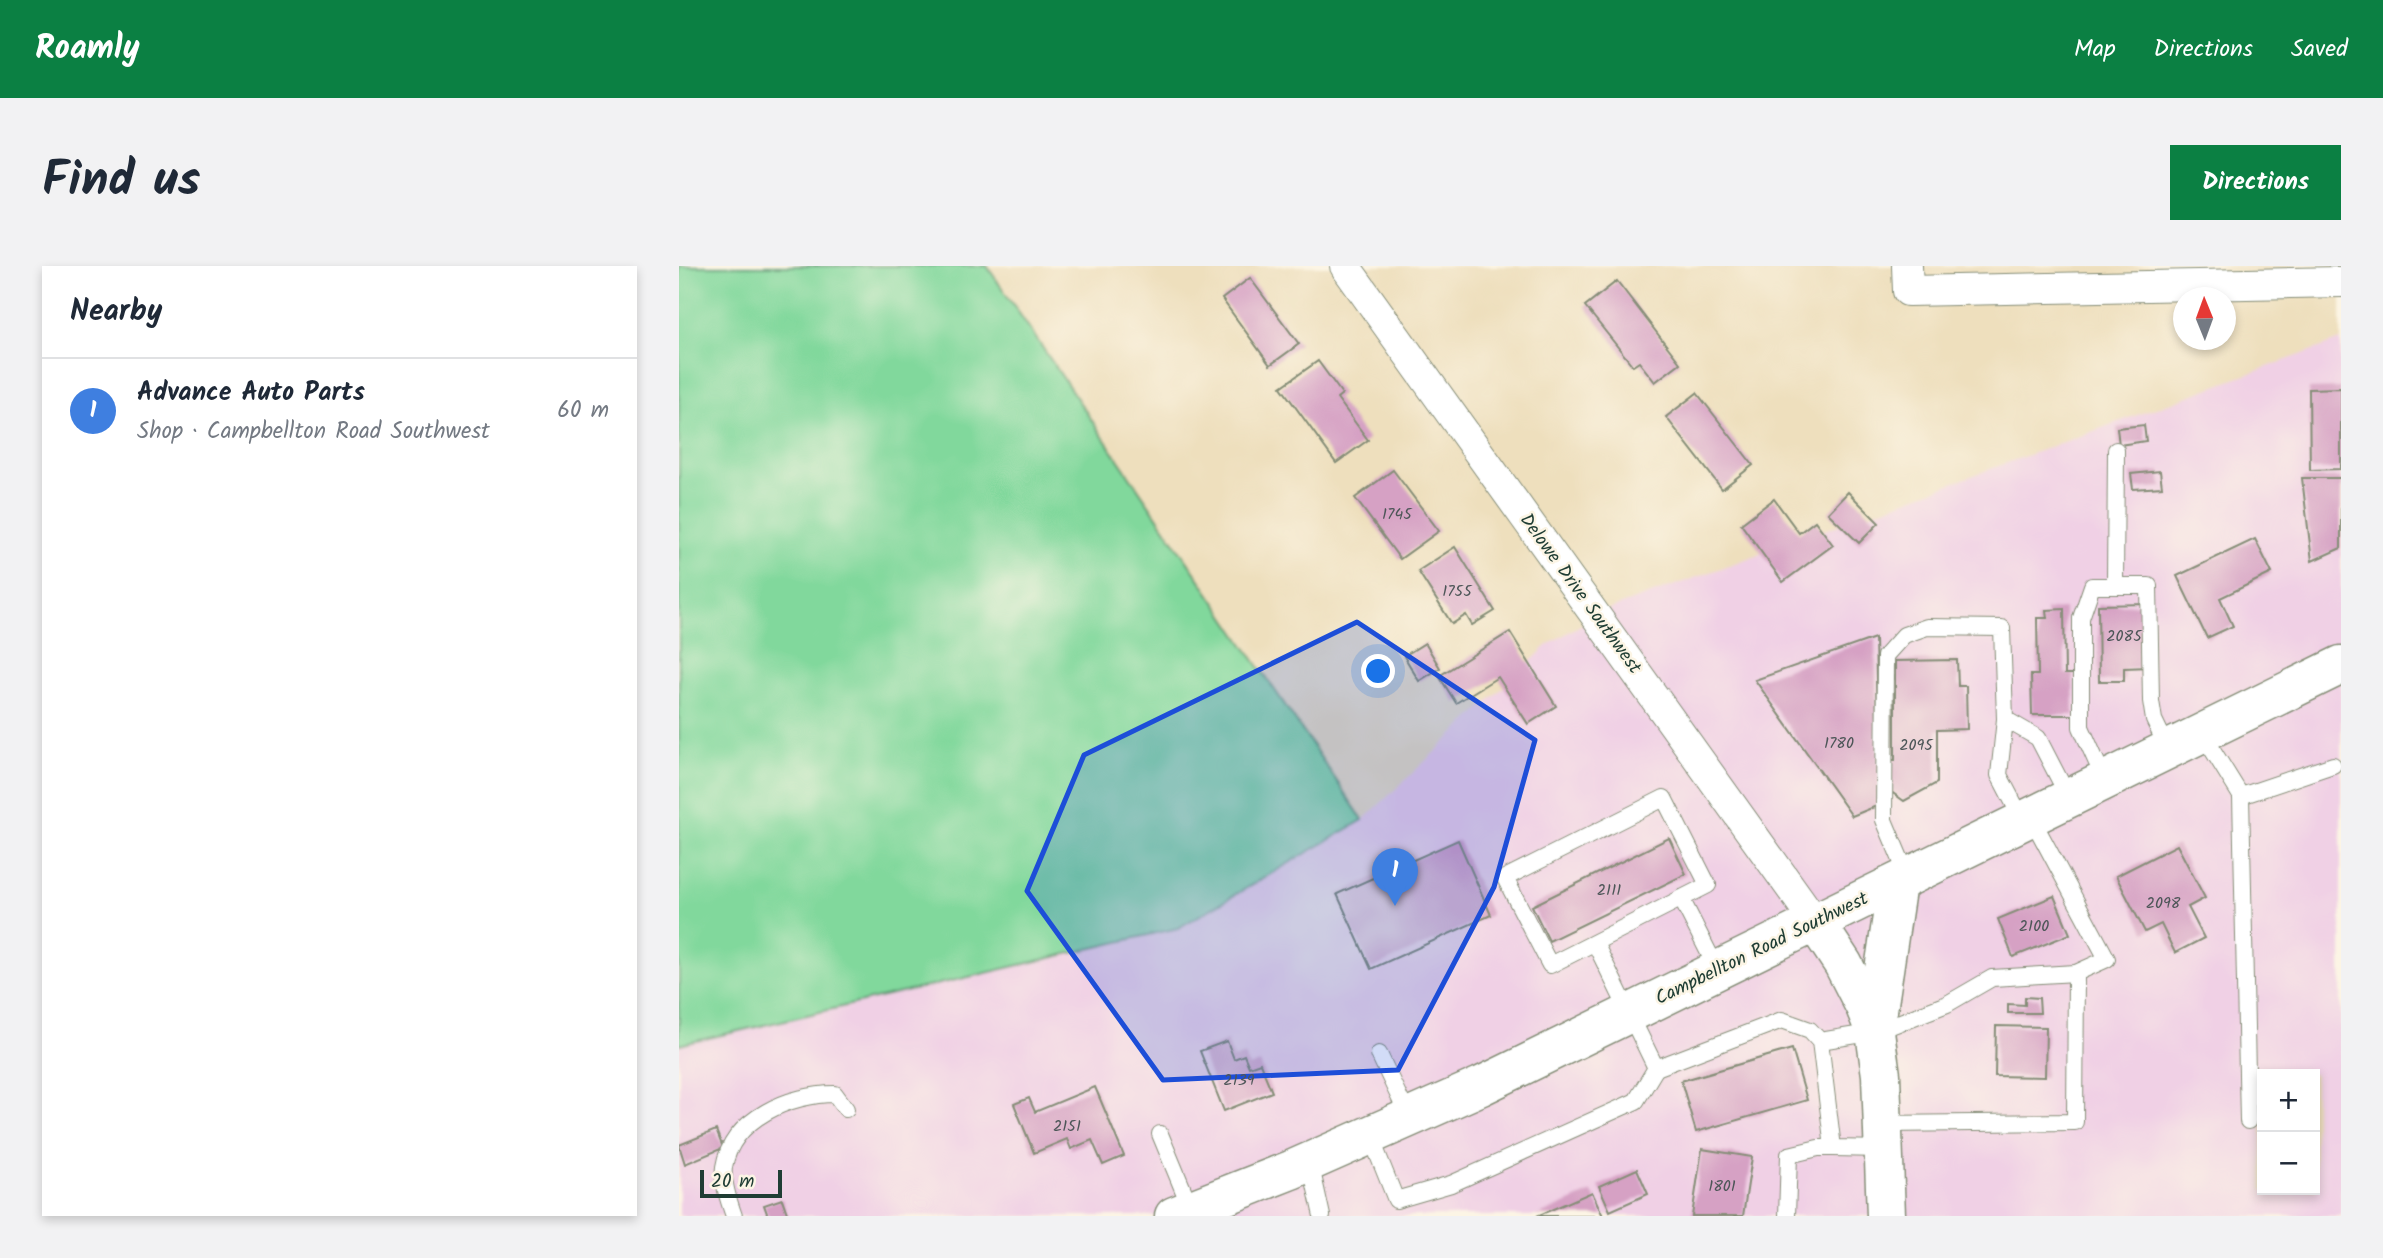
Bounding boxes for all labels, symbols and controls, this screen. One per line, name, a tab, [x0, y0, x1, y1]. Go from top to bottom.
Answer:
text: Roamly	[35, 23, 140, 76]
text: Map	[2074, 30, 2116, 69]
text: Directions	[2154, 30, 2253, 69]
text: Saved	[2291, 30, 2348, 69]
text: Find us	[42, 143, 200, 221]
button: Directions	[2170, 145, 2341, 220]
north arrow	[2173, 287, 2236, 350]
text: Nearby	[70, 288, 162, 336]
text: Advance Auto Parts	[137, 372, 365, 414]
text: 1	[90, 393, 96, 429]
text: 60 m	[557, 393, 609, 429]
text: Shop · Campbellton Road Southwest	[137, 414, 490, 450]
house number: 1745	[1382, 502, 1413, 527]
street label: Delowe Drive Southwest	[1511, 507, 1649, 681]
house number: 1755	[1442, 579, 1473, 604]
house number: 2085	[2106, 624, 2143, 649]
your location	[1361, 654, 1395, 688]
house number: 1780	[1824, 731, 1854, 756]
house number: 2095	[1899, 733, 1934, 758]
pin: 1	[1372, 848, 1418, 906]
house number: 2111	[1597, 878, 1621, 903]
street label: Campbellton Road Southwest	[1650, 884, 1874, 1014]
house number: 2098	[2146, 891, 2181, 916]
house number: 2100	[2019, 914, 2049, 939]
house number: 2139	[1223, 1068, 1255, 1093]
map controls	[2257, 1069, 2320, 1195]
button: +	[2257, 1069, 2320, 1132]
house number: 2151	[1053, 1114, 1081, 1139]
button: −	[2257, 1132, 2320, 1195]
scale bar	[700, 1167, 782, 1199]
text: 20 m	[711, 1167, 754, 1197]
house number: 1801	[1708, 1174, 1736, 1199]

